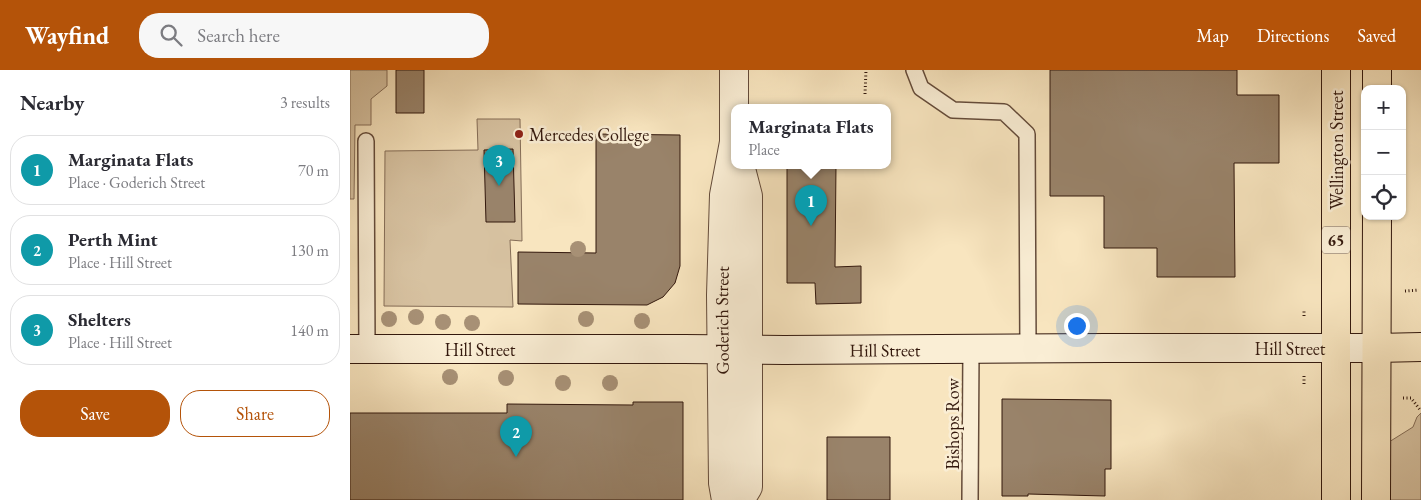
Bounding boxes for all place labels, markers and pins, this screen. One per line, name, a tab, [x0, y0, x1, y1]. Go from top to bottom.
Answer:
place label: Mercedes College	[529, 123, 649, 146]
marker: Mercedes College	[513, 128, 525, 140]
pin: 3	[483, 145, 515, 186]
pin: 1	[795, 185, 827, 226]
pin: 2	[500, 416, 532, 457]

